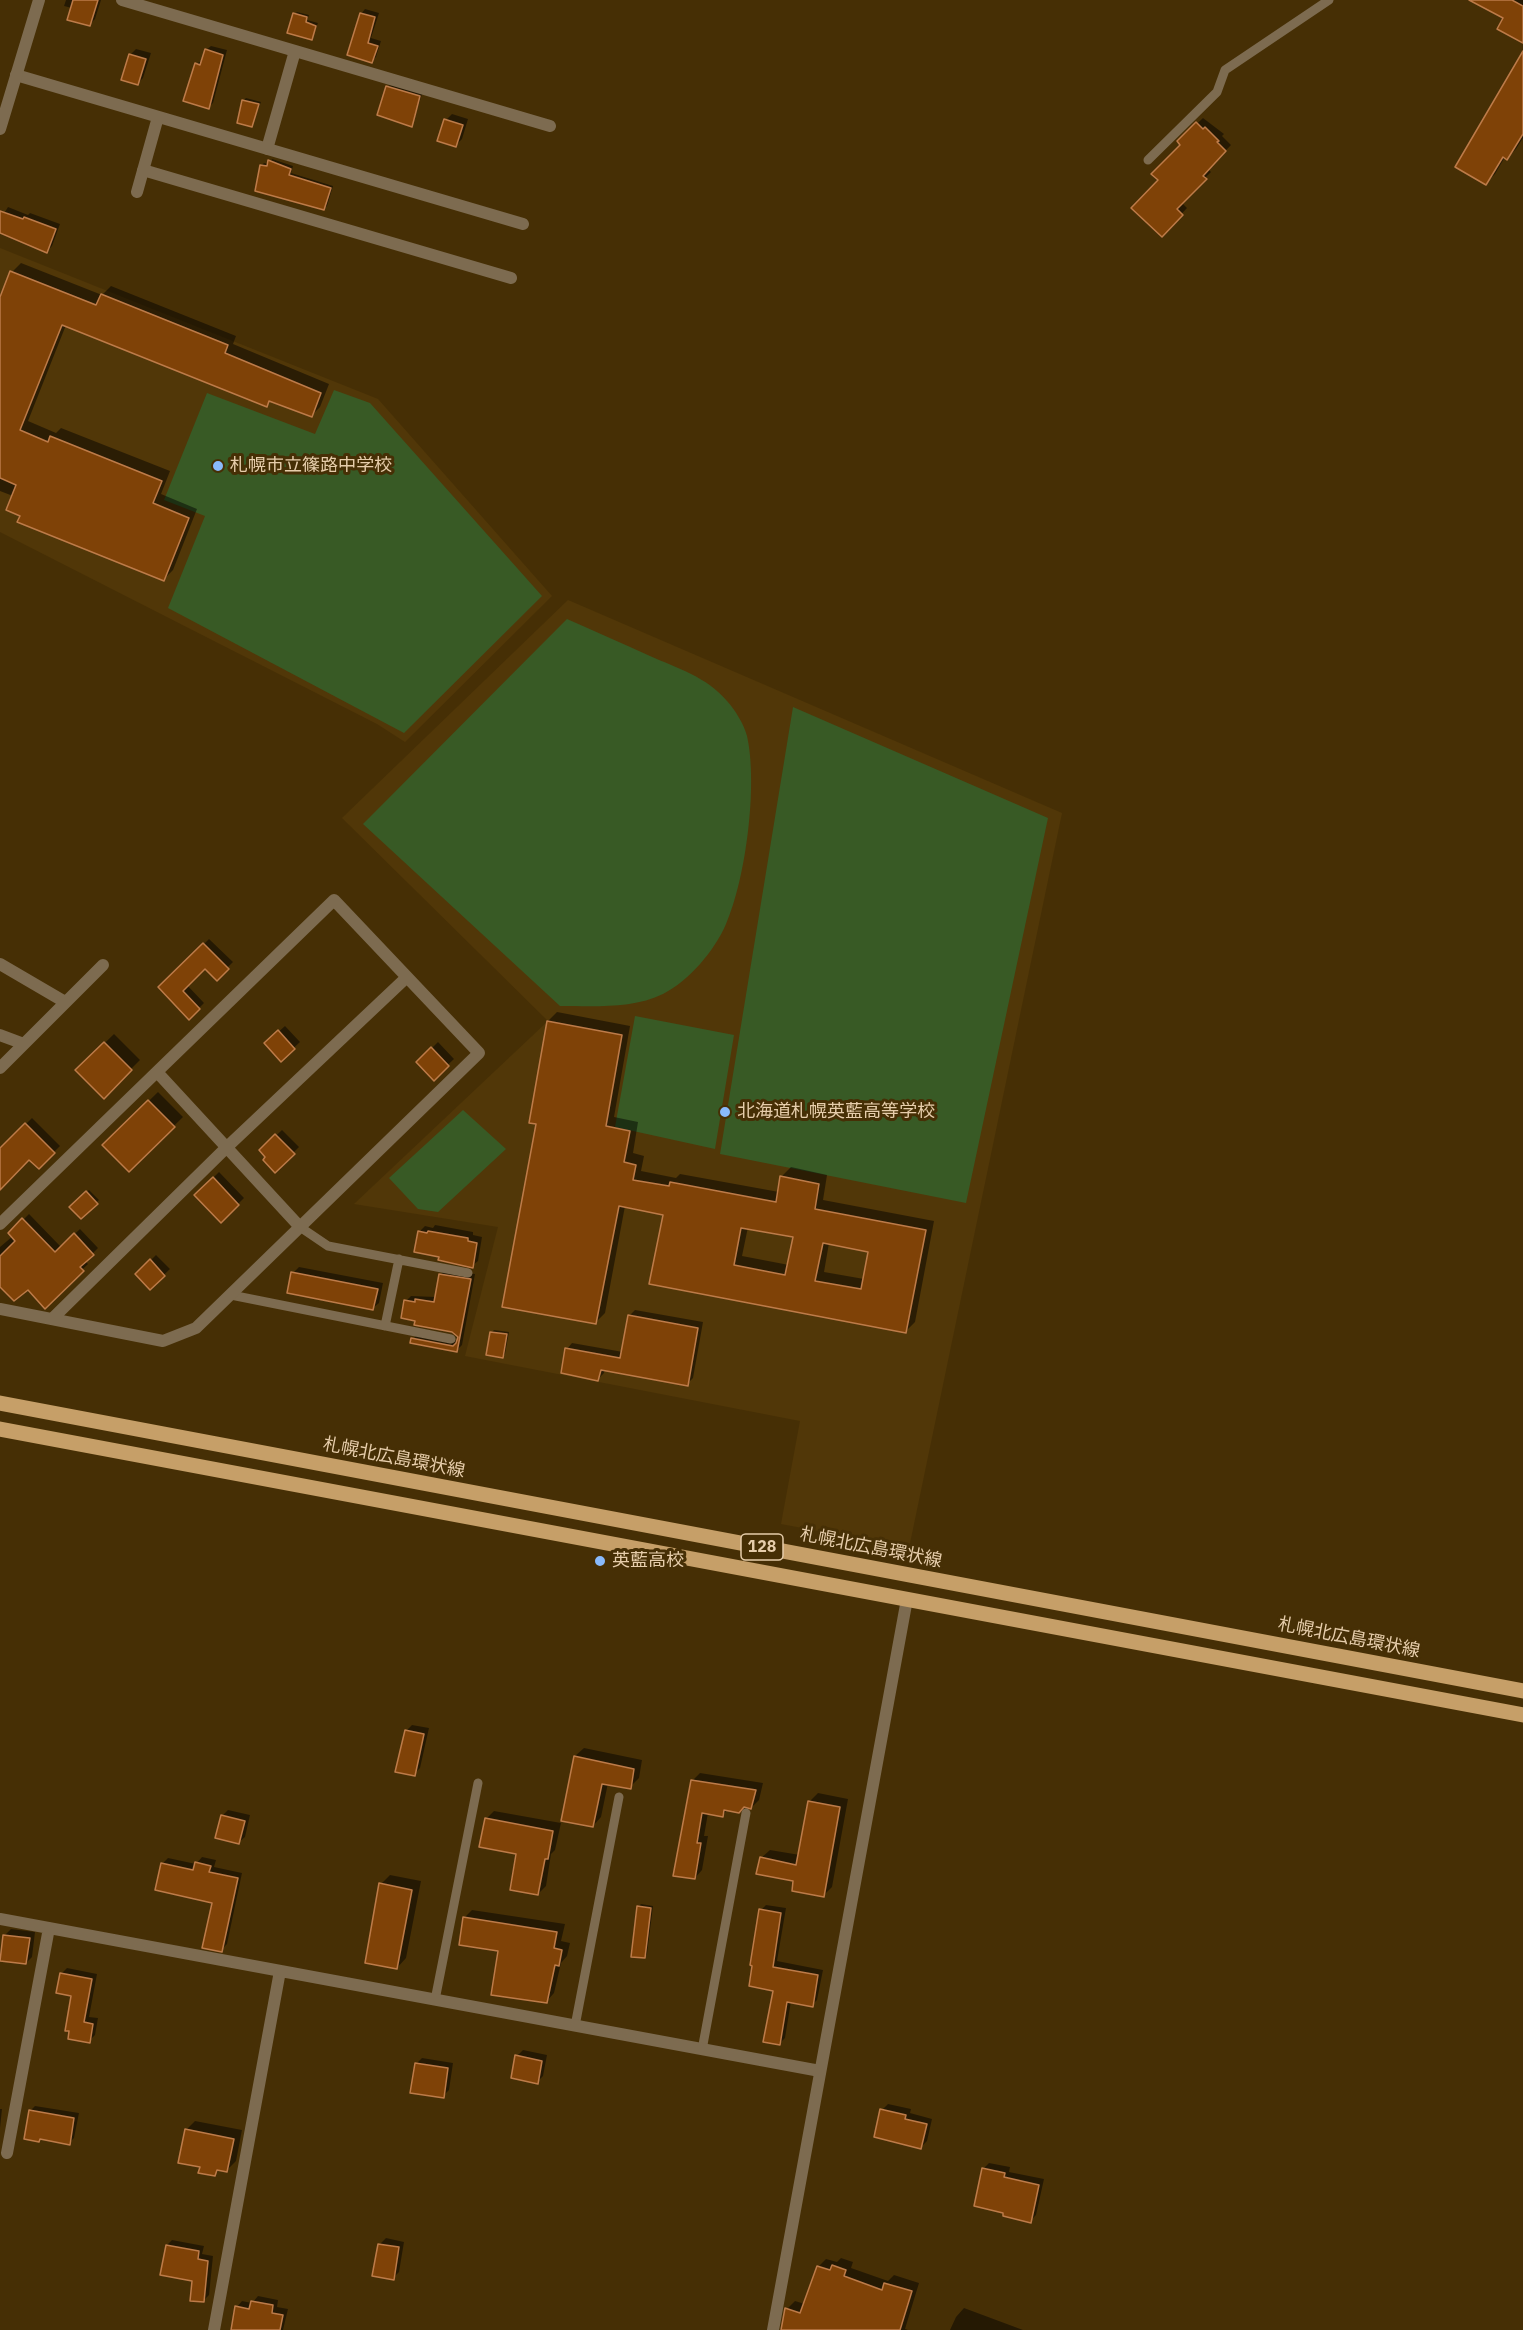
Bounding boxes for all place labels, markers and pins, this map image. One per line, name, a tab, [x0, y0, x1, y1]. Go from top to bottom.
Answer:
place label: 札幌市立篠路中学校	[230, 455, 392, 477]
marker: 札幌市立篠路中学校	[211, 459, 225, 473]
place label: 北海道札幌英藍高等学校	[737, 1101, 935, 1123]
marker: 北海道札幌英藍高等学校	[718, 1105, 732, 1119]
place label: 英藍高校	[612, 1550, 684, 1572]
marker: 英藍高校	[593, 1554, 607, 1568]

